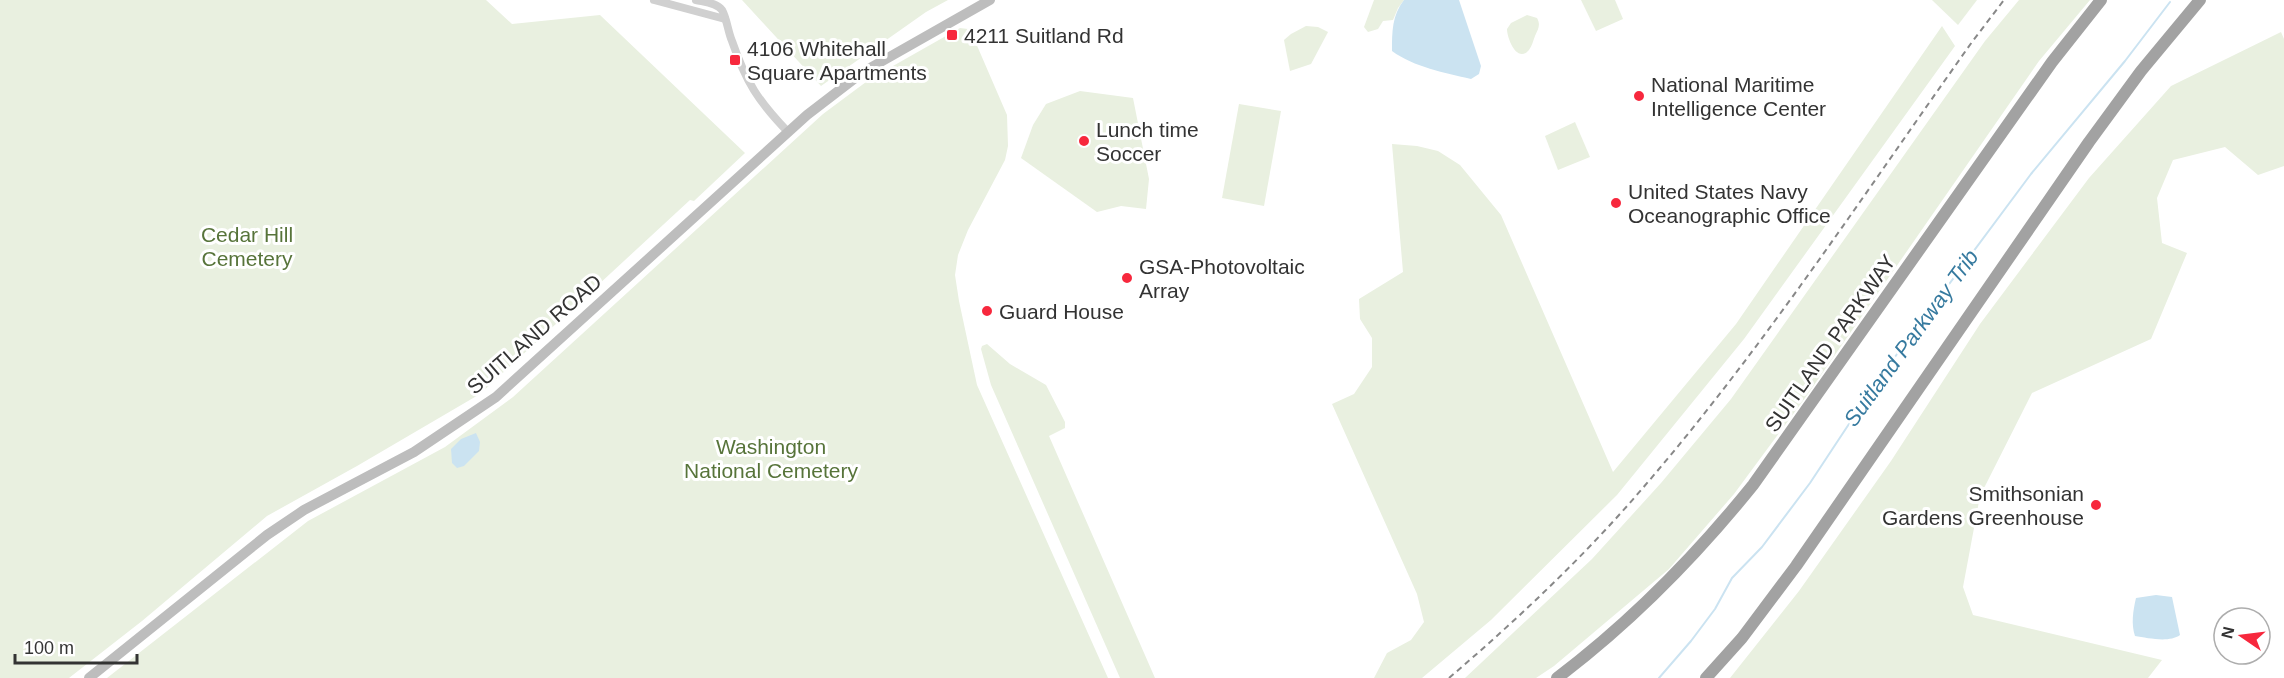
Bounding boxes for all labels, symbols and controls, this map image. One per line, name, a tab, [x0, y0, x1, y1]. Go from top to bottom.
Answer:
place label: 4211 Suitland Rd	[964, 24, 1124, 47]
marker: 4211 Suitland Rd	[945, 28, 959, 42]
place label: 4106 Whitehall Square Apartments	[747, 37, 927, 84]
marker: 4106 Whitehall Square Apartments	[728, 53, 742, 67]
place label: National Maritime Intelligence Center	[1651, 73, 1826, 120]
marker: National Maritime Intelligence Center	[1632, 89, 1646, 103]
place label: Lunch time Soccer	[1096, 118, 1199, 165]
marker: Lunch time Soccer	[1077, 134, 1091, 148]
place label: United States Navy Oceanographic Office	[1628, 180, 1831, 227]
marker: United States Navy Oceanographic Office	[1609, 196, 1623, 210]
park label: Cedar Hill Cemetery	[201, 223, 293, 270]
water label: Suitland Parkway Trib	[1838, 245, 1984, 431]
street label: SUITLAND PARKWAY	[1760, 250, 1900, 436]
place label: GSA-Photovoltaic Array	[1139, 255, 1305, 302]
street label: SUITLAND ROAD	[462, 269, 606, 399]
marker: GSA-Photovoltaic Array	[1120, 271, 1134, 285]
place label: Guard House	[999, 300, 1124, 323]
marker: Guard House	[980, 304, 994, 318]
park label: Washington National Cemetery	[684, 435, 858, 482]
place label: Smithsonian Gardens Greenhouse	[1882, 482, 2084, 529]
marker: Smithsonian Gardens Greenhouse	[2089, 498, 2103, 512]
north arrow	[2212, 606, 2272, 666]
text: N	[2218, 625, 2238, 640]
scale bar	[15, 627, 136, 665]
text: 100 m	[24, 638, 74, 658]

